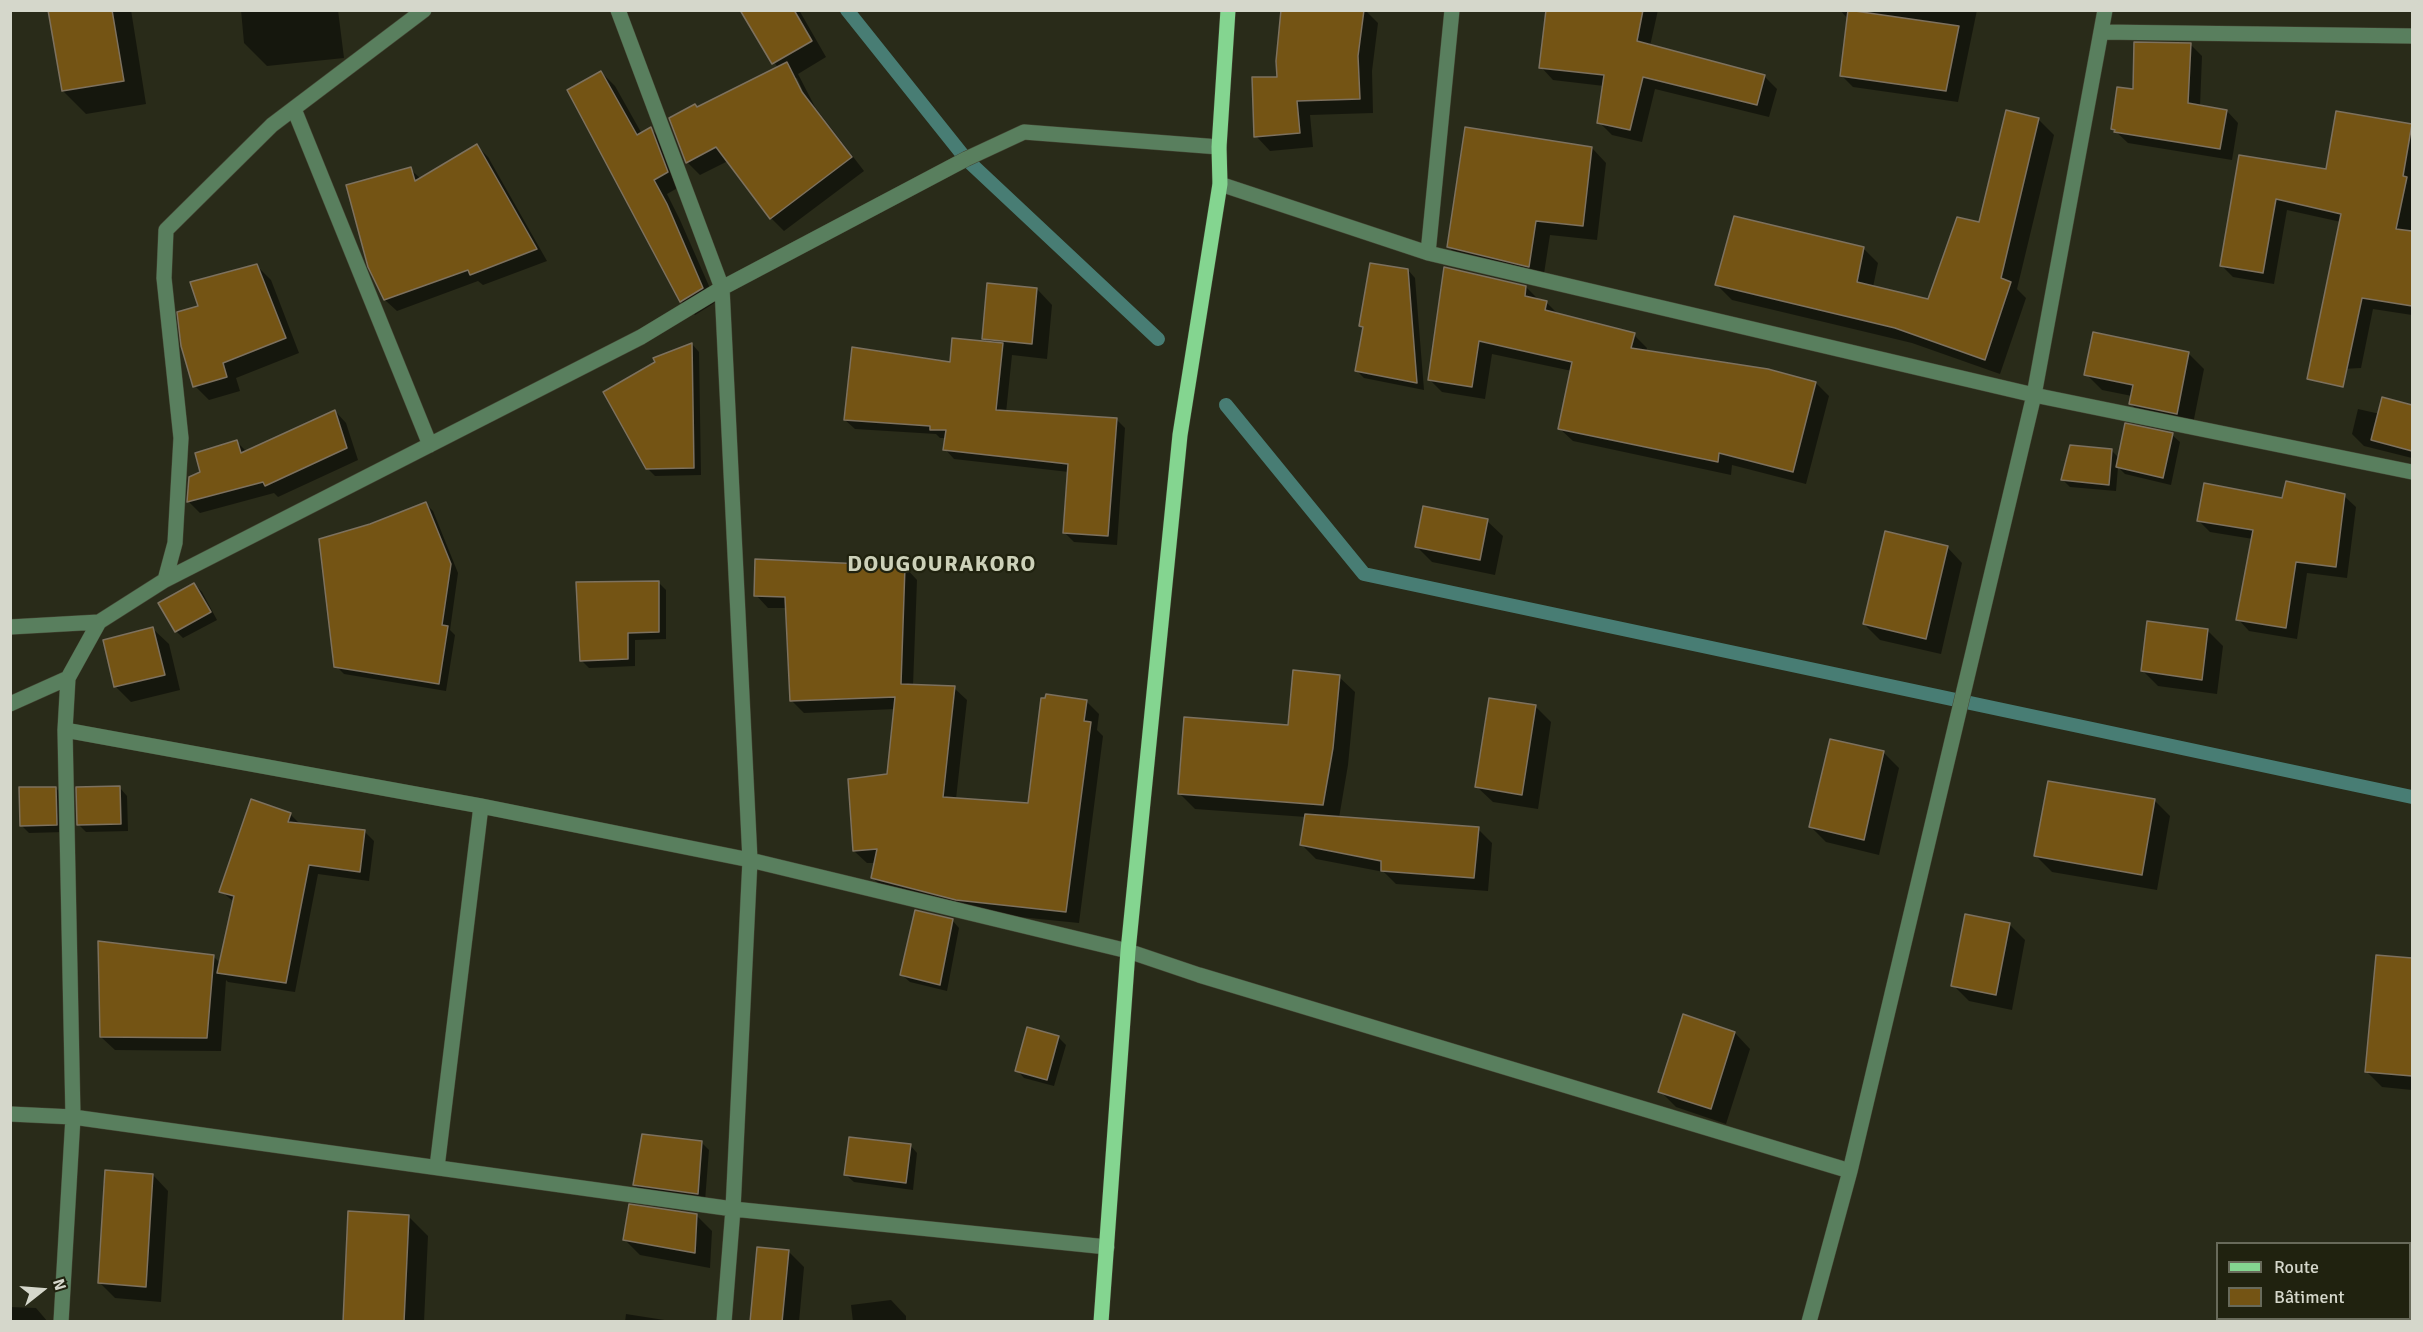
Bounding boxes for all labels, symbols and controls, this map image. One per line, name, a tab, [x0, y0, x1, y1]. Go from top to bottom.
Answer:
district label: DOUGOURAKORO	[847, 552, 1037, 578]
legend	[2216, 1242, 2411, 1320]
text: Route	[2274, 1256, 2319, 1278]
north arrow	[12, 1260, 72, 1320]
text: N	[48, 1276, 70, 1293]
text: Bâtiment	[2274, 1286, 2345, 1308]

